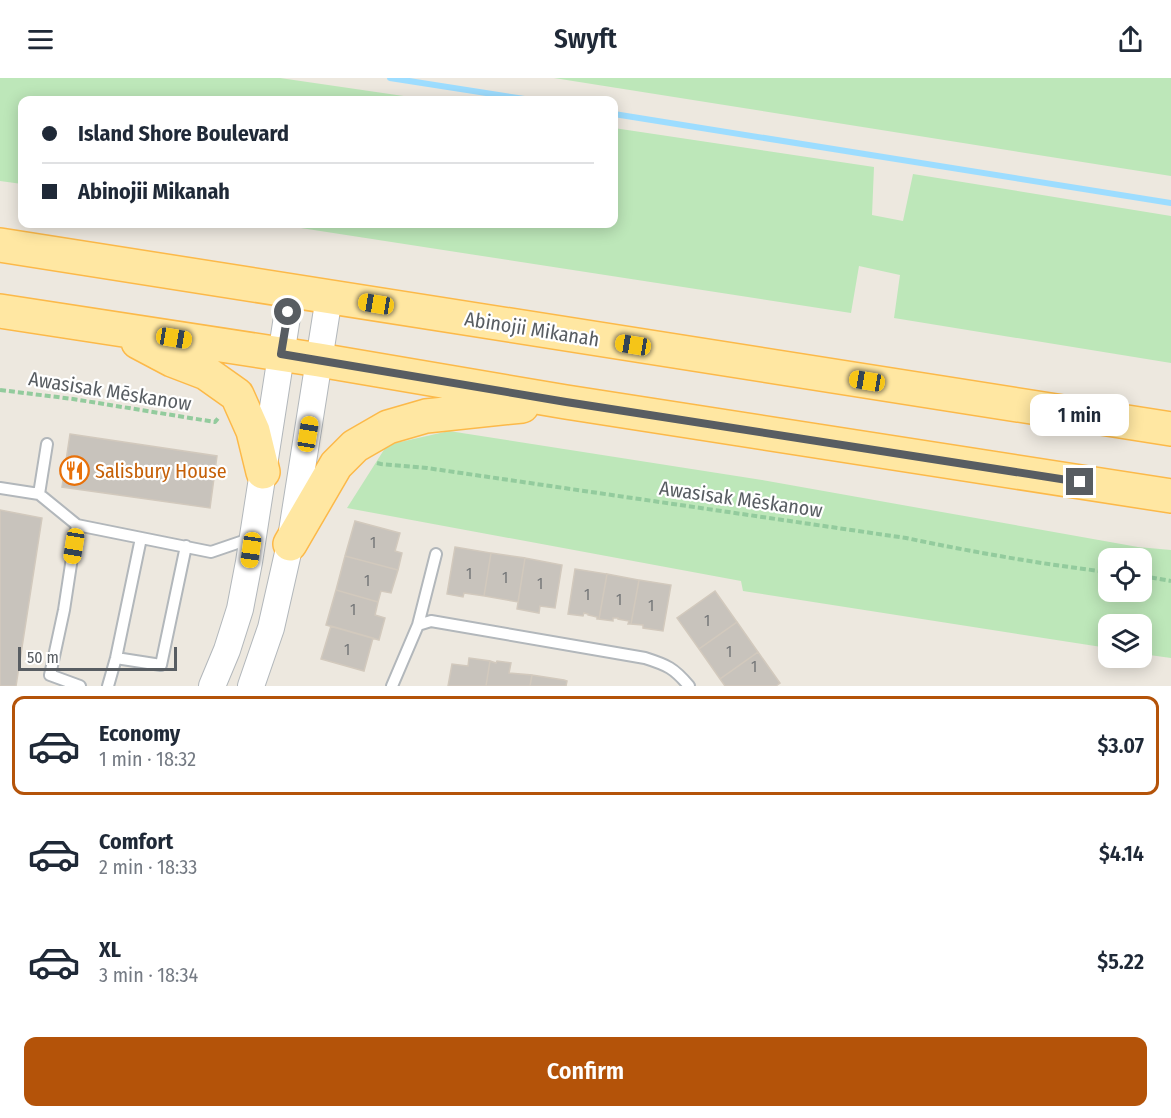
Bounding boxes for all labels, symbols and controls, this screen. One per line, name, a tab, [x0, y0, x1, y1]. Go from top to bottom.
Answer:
icon: menu	[24, 23, 57, 56]
text: Swyft	[554, 23, 617, 55]
icon: share	[1114, 23, 1147, 56]
text: Island Shore Boulevard	[78, 120, 289, 147]
text: Abinojii Mikanah	[78, 178, 230, 205]
car	[357, 292, 395, 316]
route start	[274, 298, 301, 325]
street label: Abinojii Mikanah	[463, 307, 601, 351]
car	[155, 326, 193, 350]
car	[614, 333, 652, 357]
street label: Awasisak Mēskanow	[27, 366, 193, 416]
car	[848, 369, 886, 393]
callout: 1 min	[1030, 395, 1130, 437]
text: 1 min	[1058, 403, 1101, 427]
car	[296, 415, 320, 453]
restaurant icon: Salisbury House	[58, 455, 90, 487]
place label: Salisbury House	[95, 459, 227, 483]
route end	[1066, 468, 1093, 495]
street label: Awasisak Mēskanow	[658, 476, 824, 522]
car	[62, 527, 86, 565]
car	[240, 531, 262, 569]
house number: 1	[370, 533, 376, 552]
map controls	[1098, 548, 1152, 668]
button: locate	[1098, 548, 1152, 602]
house number: 1	[466, 564, 472, 583]
house number: 1	[502, 568, 508, 587]
house number: 1	[364, 571, 370, 590]
house number: 1	[537, 574, 543, 593]
house number: 1	[584, 585, 590, 604]
house number: 1	[616, 590, 622, 609]
house number: 1	[648, 596, 654, 615]
house number: 1	[350, 600, 356, 619]
house number: 1	[704, 611, 710, 630]
button: layers	[1098, 614, 1152, 668]
house number: 1	[344, 640, 350, 659]
house number: 1	[726, 642, 732, 661]
scale bar	[18, 644, 177, 672]
text: 50 m	[27, 648, 59, 667]
house number: 1	[751, 657, 757, 676]
icon: car	[27, 719, 81, 773]
text: Economy	[99, 720, 180, 747]
text: $3.07	[1097, 732, 1144, 759]
text: 1 min · 18:32	[99, 747, 196, 771]
icon: car	[27, 827, 81, 881]
text: Comfort	[99, 828, 173, 855]
text: $4.14	[1099, 840, 1144, 867]
text: 2 min · 18:33	[99, 855, 197, 879]
icon: car	[27, 935, 81, 989]
text: XL	[99, 936, 121, 963]
text: $5.22	[1097, 948, 1144, 975]
text: 3 min · 18:34	[99, 963, 198, 987]
button: Confirm	[24, 1037, 1147, 1106]

